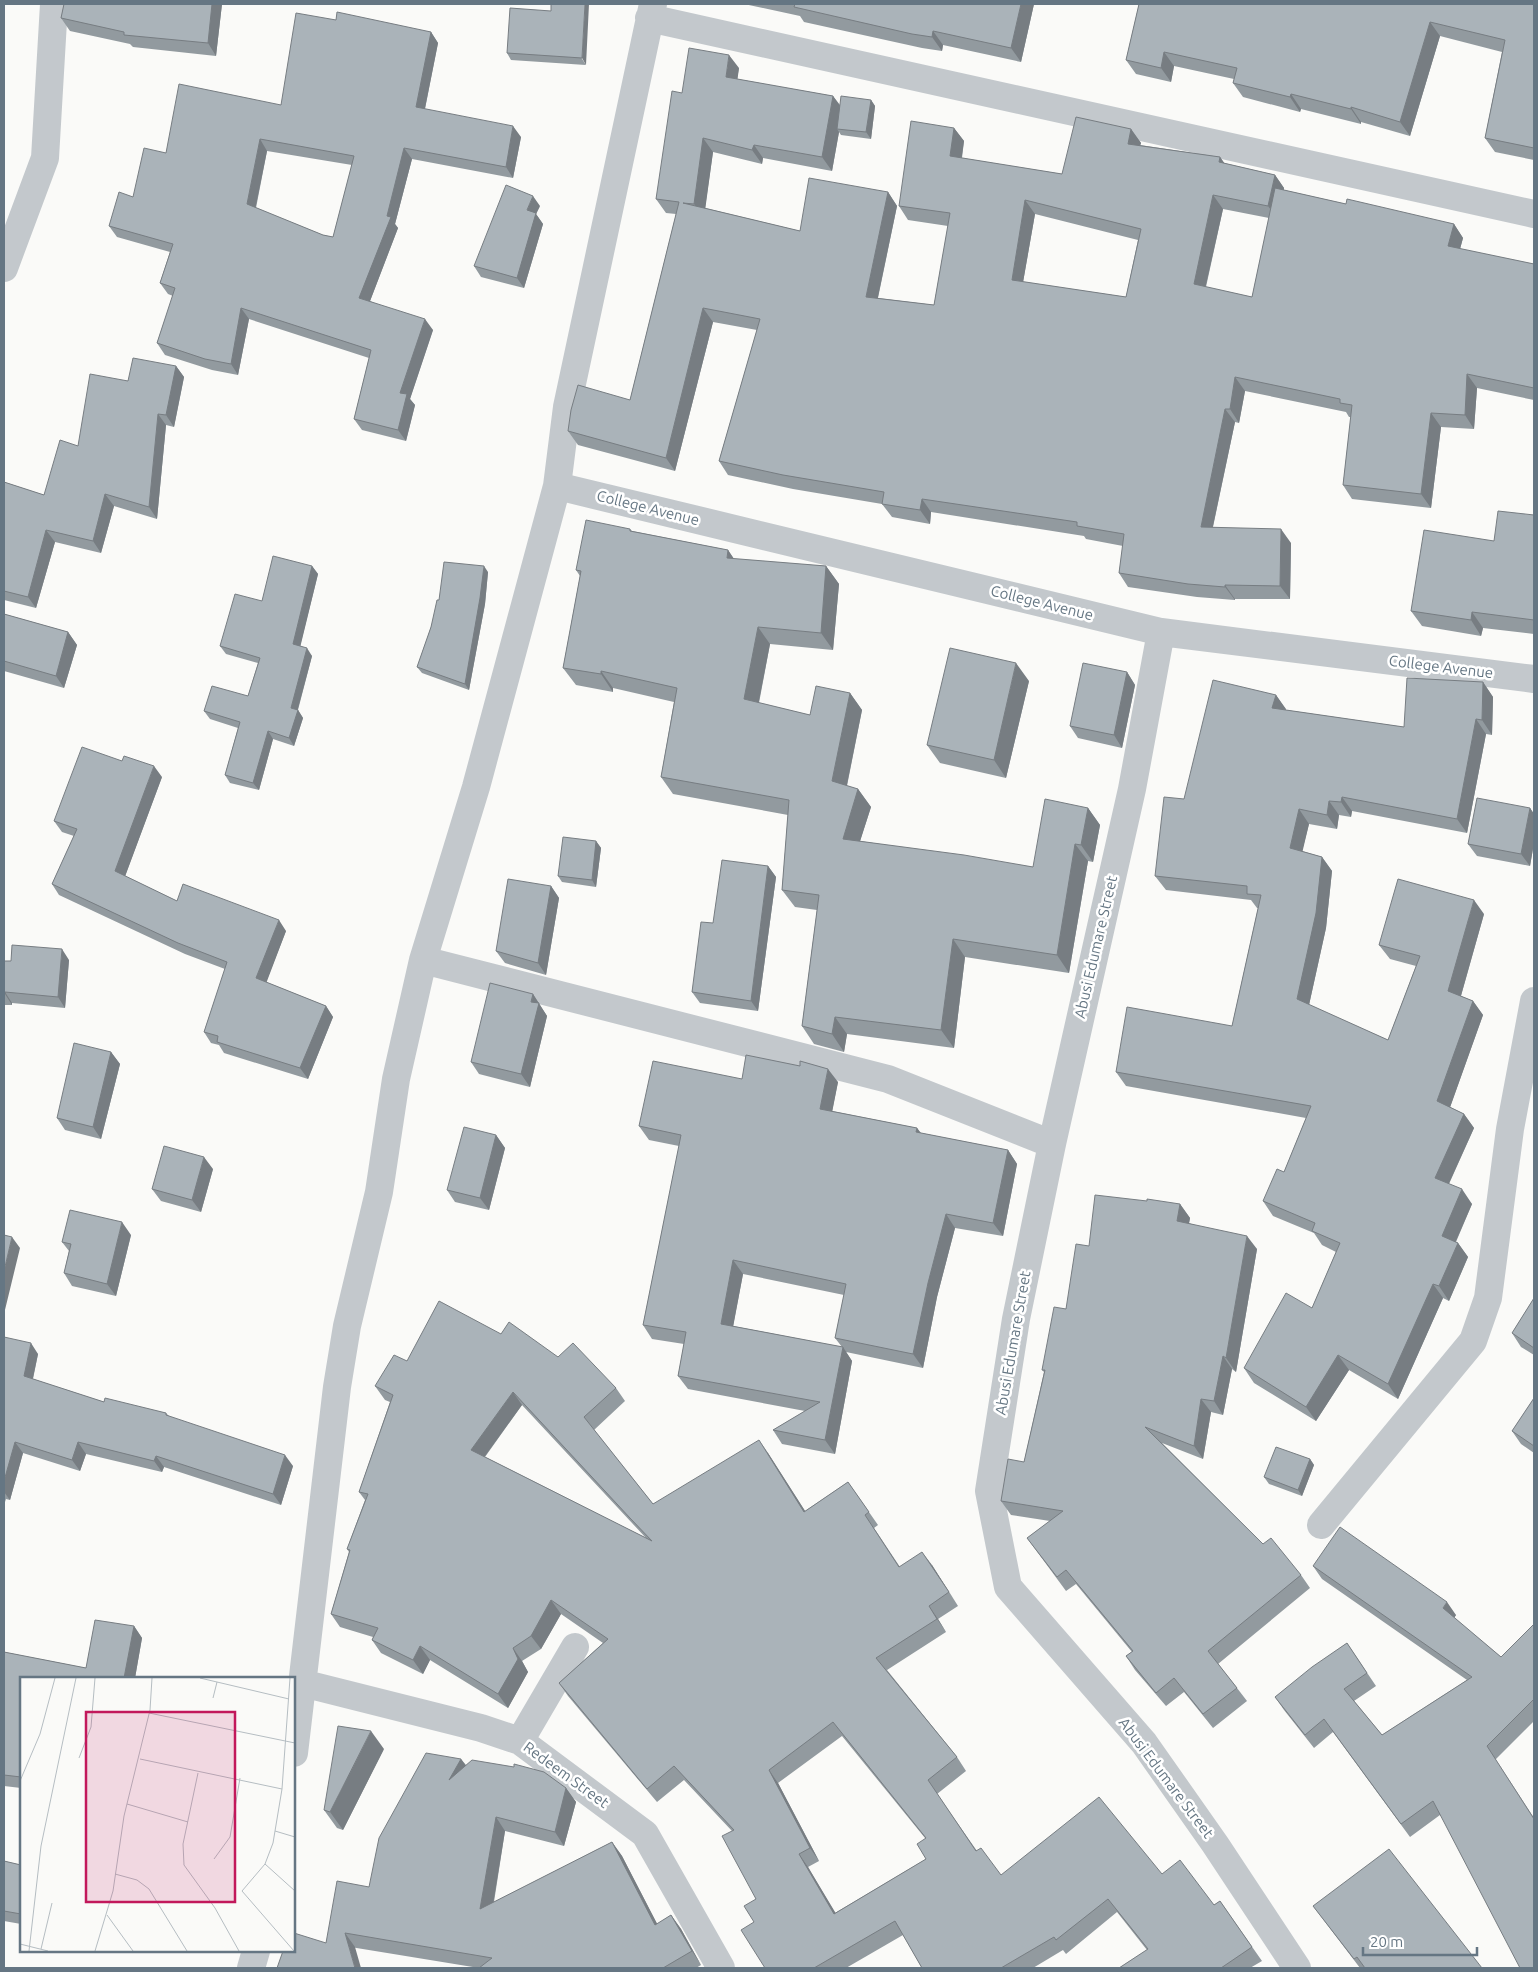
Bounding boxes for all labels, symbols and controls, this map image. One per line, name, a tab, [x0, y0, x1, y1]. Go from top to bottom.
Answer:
street label: College Avenue	[595, 487, 701, 528]
street label: College Avenue	[989, 582, 1095, 623]
street label: College Avenue	[1388, 652, 1494, 681]
street label: Abusi Edumare Street	[1071, 874, 1120, 1020]
street label: Abusi Edumare Street	[991, 1269, 1034, 1416]
inset map	[20, 1677, 295, 1952]
street label: Abusi Edumare Street	[1116, 1714, 1217, 1841]
street label: Redeem Street	[520, 1738, 612, 1811]
scale bar	[1363, 1924, 1477, 1956]
text: 20 m	[1370, 1933, 1403, 1950]

